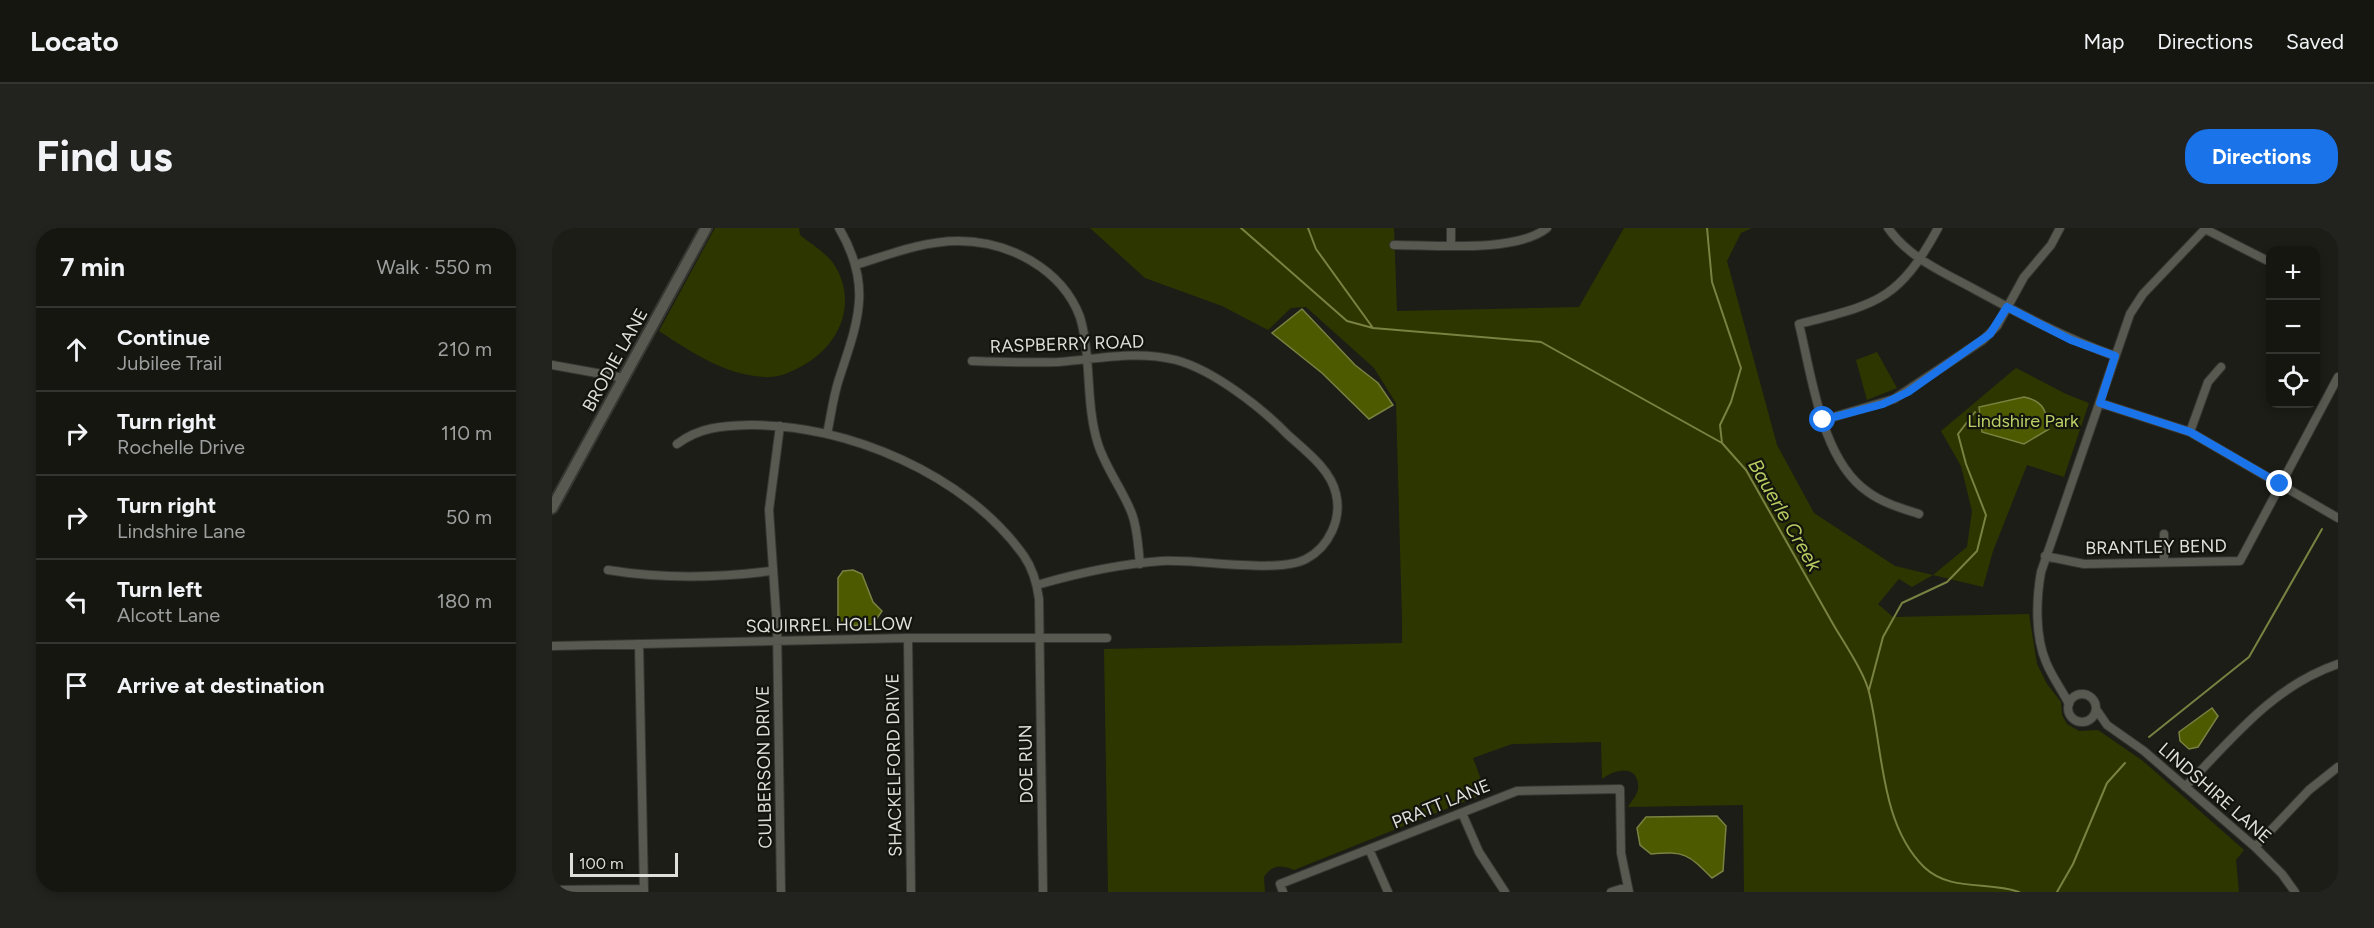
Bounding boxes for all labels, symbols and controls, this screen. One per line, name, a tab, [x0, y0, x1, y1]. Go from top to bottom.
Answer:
text: Locato	[30, 24, 119, 58]
text: Map	[2083, 29, 2124, 54]
text: Directions	[2157, 29, 2253, 54]
text: Saved	[2286, 29, 2344, 54]
button: Directions	[2185, 129, 2338, 184]
text: Find us	[36, 131, 173, 182]
map controls	[2266, 246, 2320, 408]
button: +	[2266, 246, 2320, 300]
text: 7 min	[60, 251, 125, 283]
text: Walk · 550 m	[377, 255, 492, 279]
button: −	[2266, 300, 2320, 354]
street label: BRODIE LANE	[578, 304, 652, 416]
text: Continue	[117, 324, 210, 351]
street label: RASPBERRY ROAD	[990, 330, 1144, 358]
icon: ahead	[60, 333, 93, 366]
text: 210 m	[438, 337, 492, 361]
text: Jubilee Trail	[117, 351, 222, 375]
button: locate	[2266, 354, 2320, 408]
route start	[1809, 406, 1835, 432]
text: Turn right	[117, 408, 216, 435]
park label: Lindshire Park	[1967, 410, 2079, 432]
icon: right	[60, 417, 93, 450]
text: 110 m	[441, 421, 492, 445]
text: Rochelle Drive	[117, 435, 245, 459]
water label: Bauerle Creek	[1743, 454, 1828, 577]
route end	[2266, 470, 2292, 496]
text: Turn right	[117, 492, 216, 519]
icon: right	[60, 501, 93, 534]
text: 50 m	[446, 505, 492, 529]
text: Lindshire Lane	[117, 519, 245, 543]
street label: BRANTLEY BEND	[2085, 535, 2227, 559]
text: Turn left	[117, 576, 203, 603]
icon: left	[60, 585, 93, 618]
text: 180 m	[437, 589, 492, 613]
text: Alcott Lane	[117, 603, 220, 627]
street label: SQUIRREL HOLLOW	[745, 613, 913, 637]
icon: arrive	[60, 669, 93, 702]
text: Arrive at destination	[117, 672, 325, 699]
street label: SHACKELFORD DRIVE	[881, 673, 907, 857]
street label: CULBERSON DRIVE	[752, 685, 776, 849]
street label: DOE RUN	[1014, 724, 1038, 804]
street label: LINDSHIRE LANE	[2154, 738, 2276, 848]
street label: PRATT LANE	[1389, 774, 1493, 834]
scale bar	[570, 850, 678, 878]
text: 100 m	[579, 854, 624, 873]

